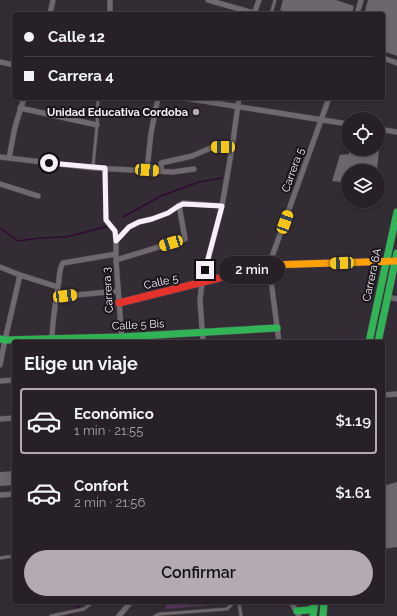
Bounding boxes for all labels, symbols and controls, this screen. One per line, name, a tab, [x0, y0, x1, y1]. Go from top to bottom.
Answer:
text: Calle 12	[48, 28, 105, 46]
text: Carrera 4	[48, 67, 114, 85]
place label: Unidad Educativa Cordoba	[47, 106, 188, 119]
marker: Unidad Educativa Cordoba	[191, 107, 201, 117]
map controls	[341, 112, 385, 208]
button: locate	[341, 112, 385, 156]
car	[211, 141, 235, 153]
street label: Carrera 5	[279, 146, 307, 194]
route start	[40, 154, 58, 172]
car	[135, 163, 159, 177]
button: layers	[341, 164, 385, 208]
car	[275, 209, 295, 235]
car	[158, 234, 184, 252]
street label: Carrera 6A	[360, 247, 384, 303]
callout: 2 min	[219, 256, 285, 284]
car	[330, 257, 354, 269]
route end	[196, 261, 214, 279]
text: 2 min	[235, 262, 269, 277]
street label: Carrera 3	[100, 266, 116, 313]
street label: Calle 5	[143, 272, 179, 292]
car	[52, 289, 78, 303]
street label: Calle 5 Bis	[111, 317, 165, 333]
text: Elige un viaje	[24, 353, 138, 374]
icon: car	[26, 403, 62, 439]
text: Económico	[74, 405, 154, 423]
text: $1.19	[335, 412, 371, 430]
text: 1 min · 21:55	[74, 423, 143, 438]
icon: car	[26, 475, 62, 511]
text: Confort	[74, 477, 128, 495]
text: $1.61	[335, 484, 371, 502]
text: 2 min · 21:56	[74, 495, 145, 510]
button: Confirmar	[24, 550, 373, 596]

